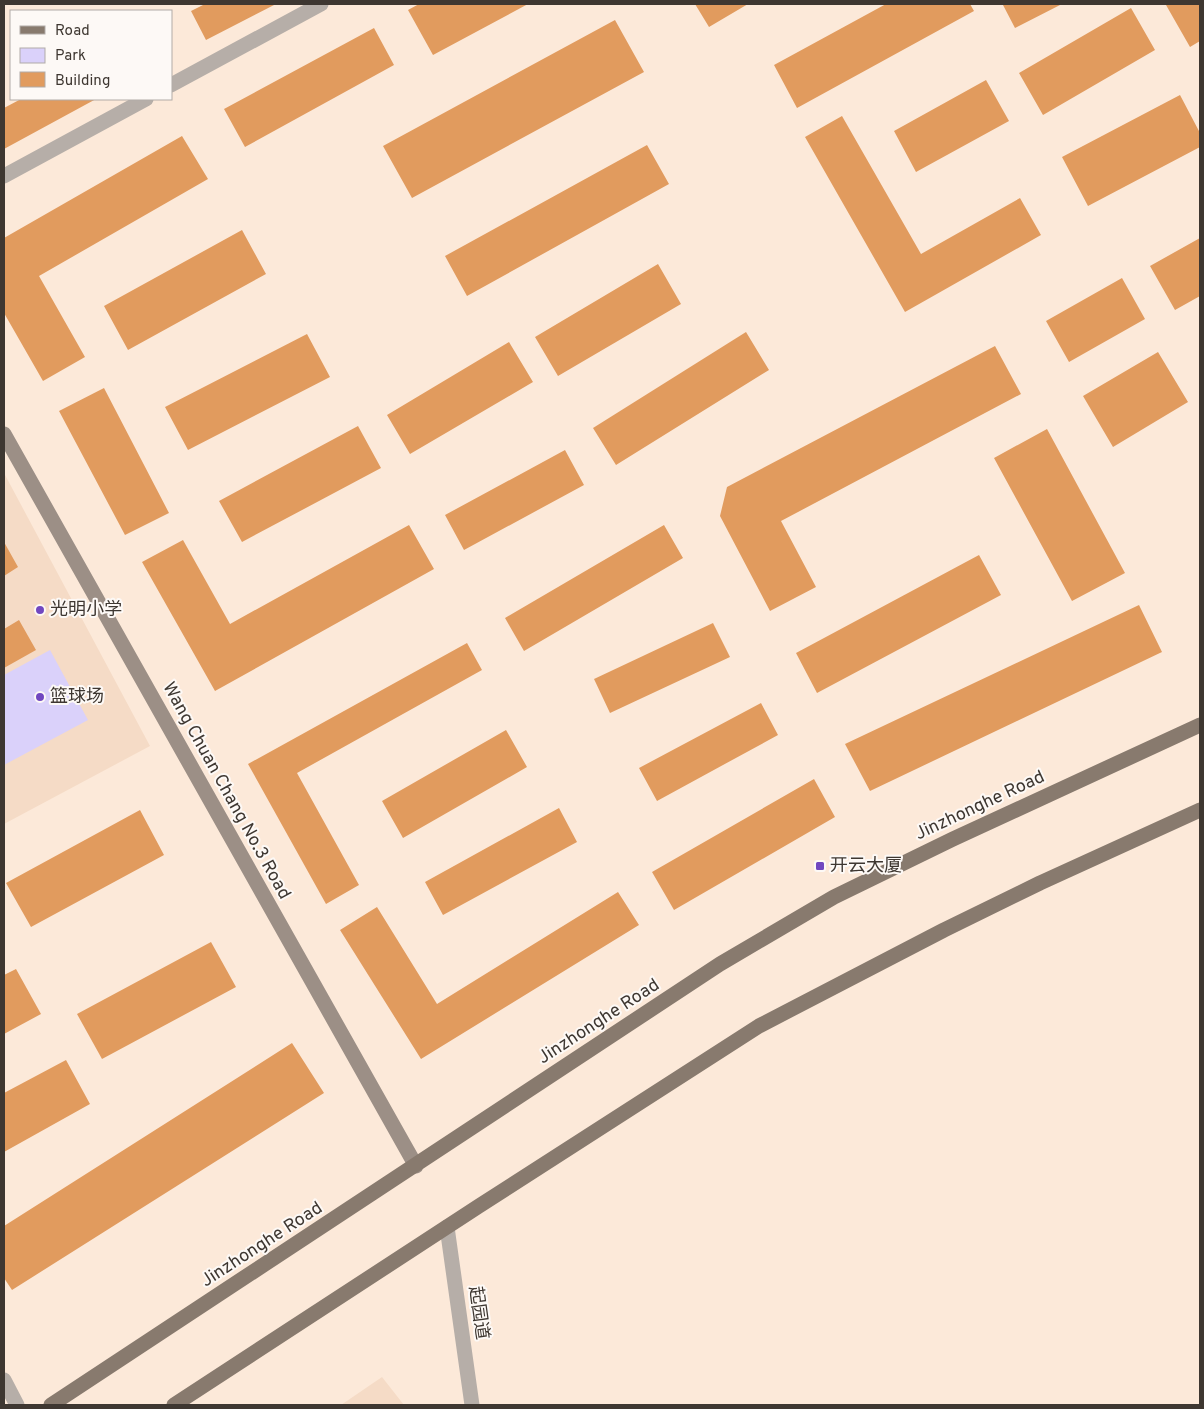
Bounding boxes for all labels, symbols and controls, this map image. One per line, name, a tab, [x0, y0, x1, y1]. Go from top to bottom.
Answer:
legend	[10, 10, 172, 100]
text: Road	[55, 22, 90, 41]
text: Park	[55, 47, 86, 66]
text: Building	[55, 72, 110, 91]
place label: 光明小学	[50, 599, 122, 622]
marker: 光明小学	[34, 604, 46, 616]
street label: Wang Chuan Chang No.3 Road	[157, 678, 295, 904]
place label: 篮球场	[50, 686, 104, 709]
marker: 篮球场	[34, 691, 46, 703]
street label: Jinzhonghe Road	[911, 766, 1049, 846]
place label: 开云大厦	[830, 855, 902, 878]
marker: 开云大厦	[814, 860, 826, 872]
street label: Jinzhonghe Road	[534, 974, 664, 1070]
street label: Jinzhonghe Road	[197, 1197, 327, 1293]
street label: 起园道	[463, 1285, 493, 1341]

